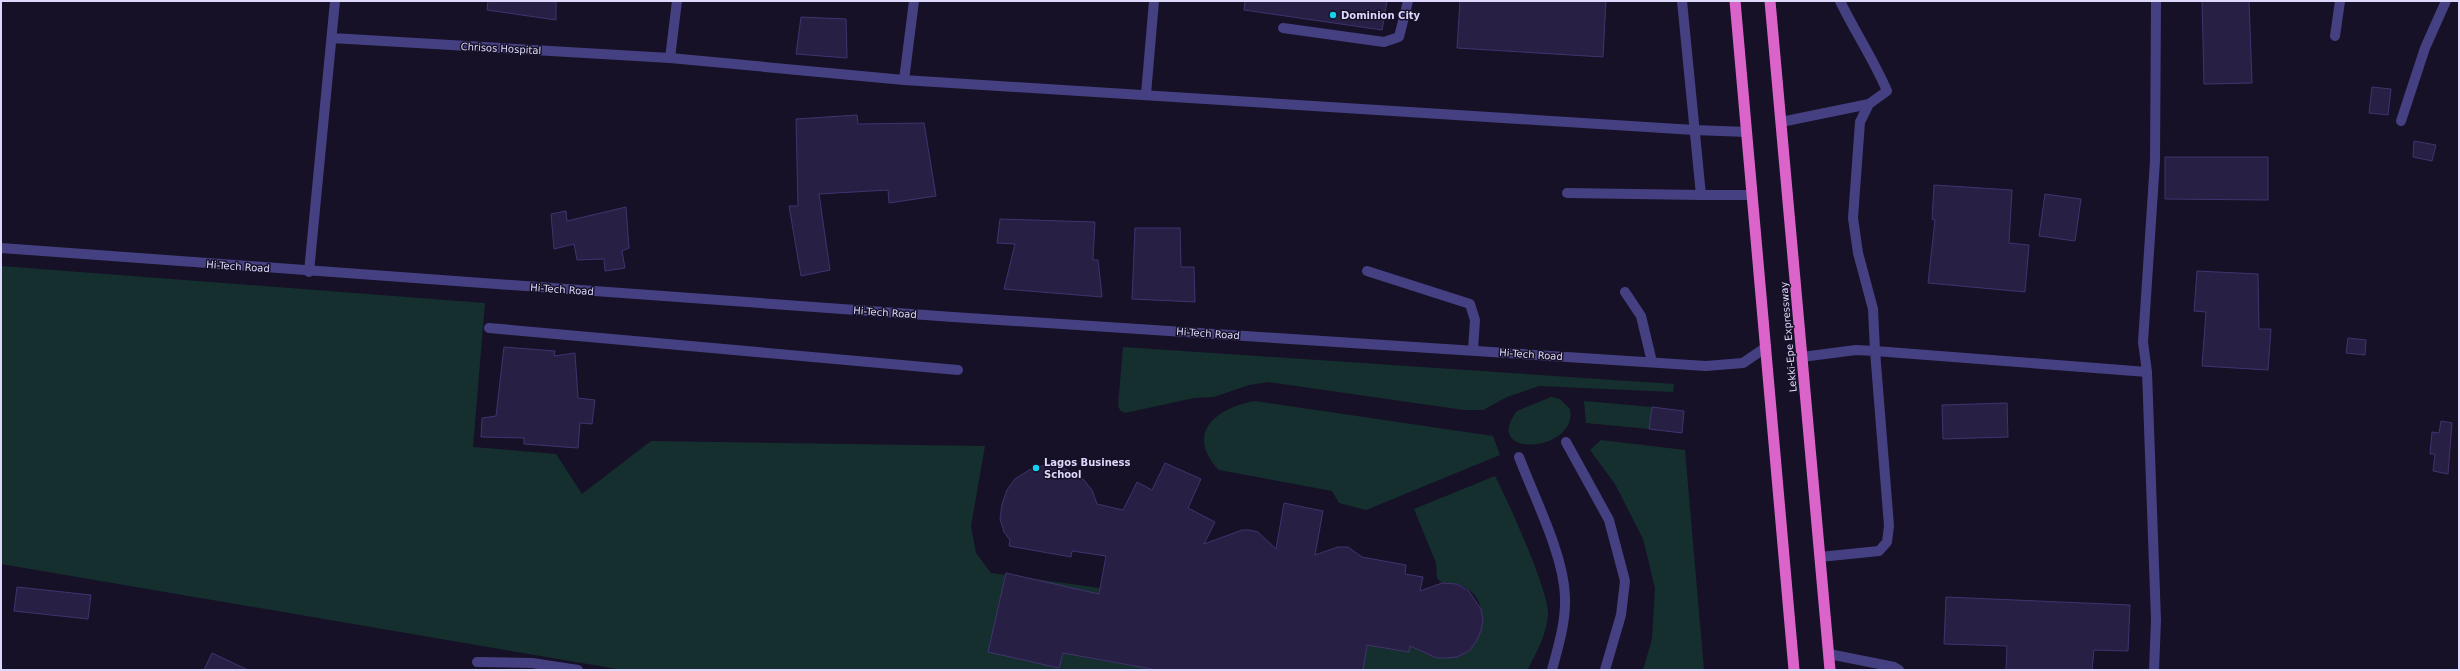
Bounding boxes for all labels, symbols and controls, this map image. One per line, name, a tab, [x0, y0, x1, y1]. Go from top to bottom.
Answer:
marker: Dominion City	[1328, 10, 1338, 20]
place label: Dominion City	[1341, 10, 1421, 21]
street label: Chrisos Hospital	[460, 41, 542, 56]
street label: Hi-Tech Road	[206, 259, 270, 274]
street label: Lekki-Epe Expressway	[1778, 281, 1799, 393]
street label: Hi-Tech Road	[530, 282, 594, 297]
street label: Hi-Tech Road	[853, 305, 917, 320]
street label: Hi-Tech Road	[1176, 326, 1240, 341]
street label: Hi-Tech Road	[1499, 347, 1563, 362]
place label: Lagos Business School	[1044, 457, 1131, 480]
marker: Lagos Business School	[1031, 463, 1041, 473]

